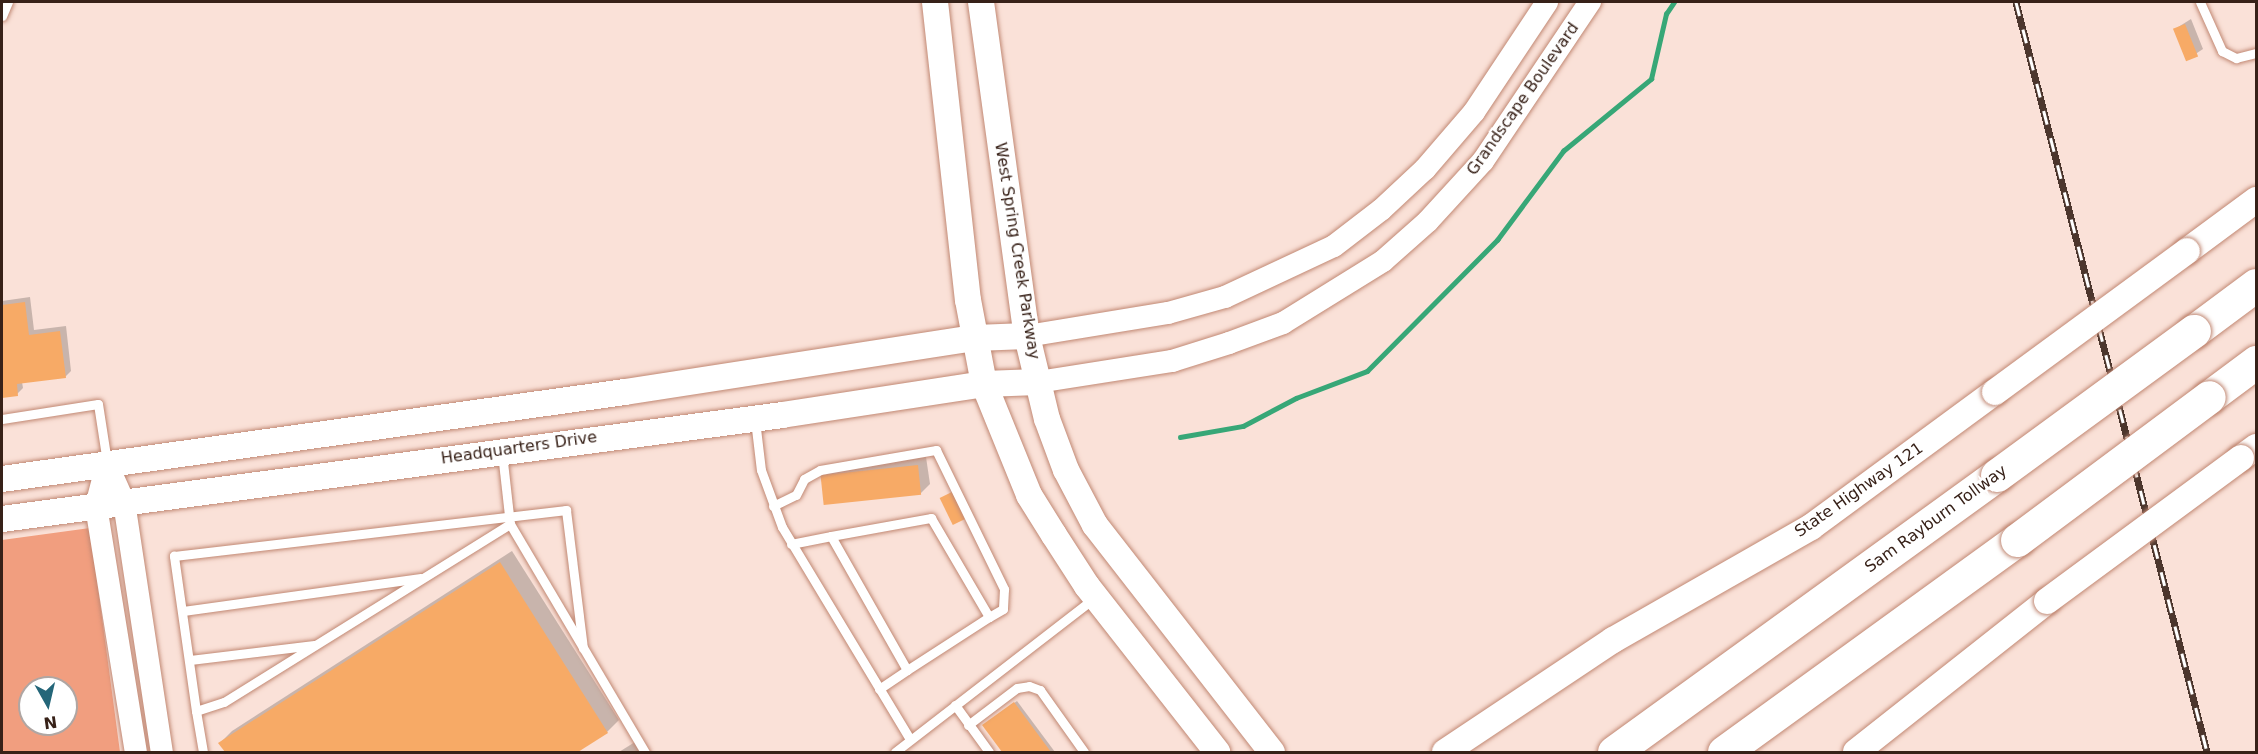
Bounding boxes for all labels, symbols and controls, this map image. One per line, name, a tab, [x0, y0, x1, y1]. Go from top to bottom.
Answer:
street label: Grandscape Boulevard	[1463, 19, 1583, 179]
street label: West Spring Creek Parkway	[990, 141, 1044, 361]
street label: Headquarters Drive	[440, 428, 598, 468]
street label: State Highway 121	[1791, 438, 1927, 542]
street label: Sam Rayburn Tollway	[1861, 461, 2011, 577]
north arrow	[18, 676, 78, 736]
text: N	[42, 712, 58, 733]

